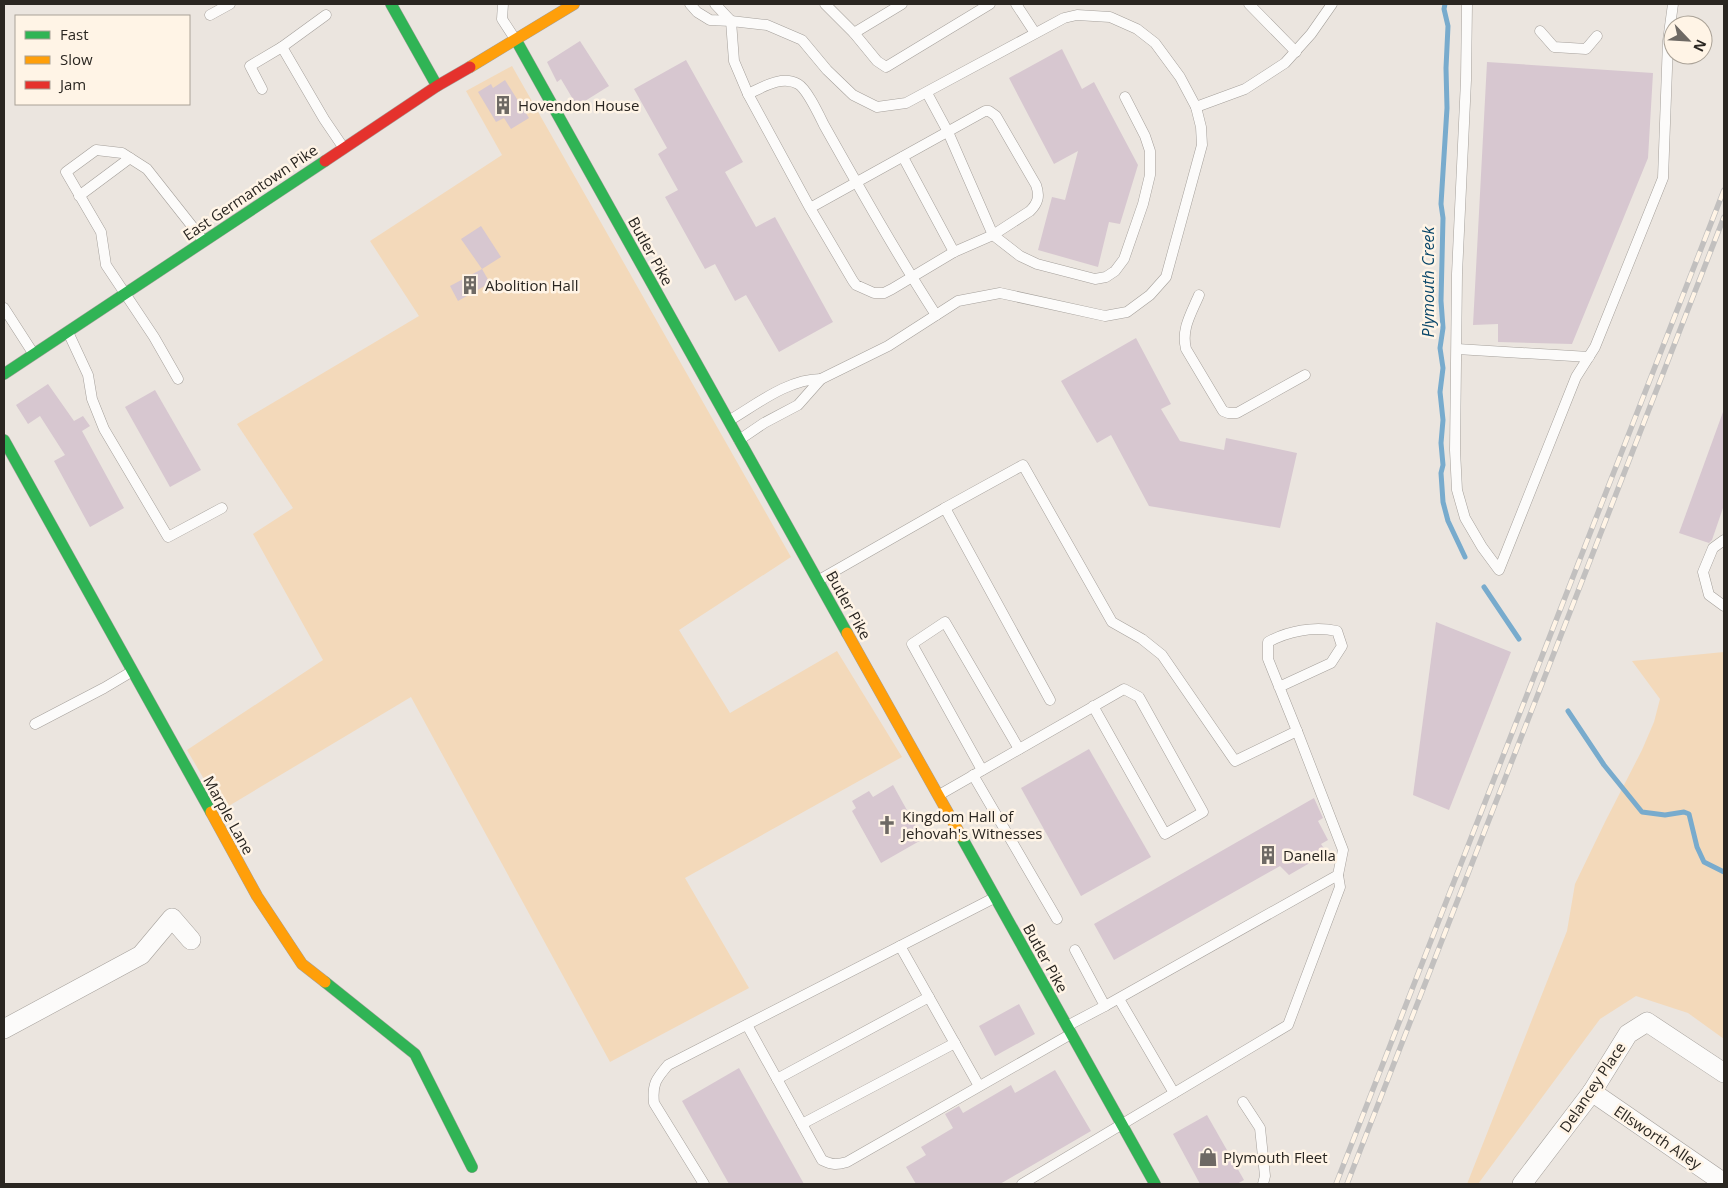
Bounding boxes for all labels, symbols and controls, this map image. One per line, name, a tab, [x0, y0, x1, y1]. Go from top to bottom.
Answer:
legend	[15, 15, 190, 105]
north arrow	[1663, 15, 1713, 65]
text: Fast	[60, 24, 89, 44]
text: N	[1689, 37, 1711, 55]
text: Slow	[60, 49, 93, 69]
text: Jam	[58, 74, 86, 94]
building icon: Hovendon House	[492, 94, 514, 116]
place label: Hovendon House	[518, 95, 639, 115]
street label: East Germantown Pike	[179, 139, 321, 245]
street label: Butler Pike	[624, 213, 678, 289]
water label: Plymouth Creek	[1417, 225, 1439, 337]
building icon: Abolition Hall	[459, 274, 481, 296]
place label: Abolition Hall	[485, 275, 578, 295]
street label: Butler Pike	[822, 567, 876, 643]
street label: Marple Lane	[199, 772, 259, 858]
place label: Kingdom Hall of Jehovah's Witnesses	[900, 806, 1043, 843]
church icon: Kingdom Hall of Jehovah's Witnesses	[876, 814, 898, 836]
building icon: Danella	[1257, 844, 1279, 866]
place label: Danella	[1283, 845, 1336, 865]
street label: Butler Pike	[1019, 920, 1073, 996]
street label: Delancey Place	[1555, 1038, 1629, 1136]
street label: Ellsworth Alley	[1610, 1100, 1706, 1174]
shop icon: Plymouth Fleet	[1197, 1146, 1219, 1168]
place label: Plymouth Fleet	[1223, 1147, 1328, 1167]

